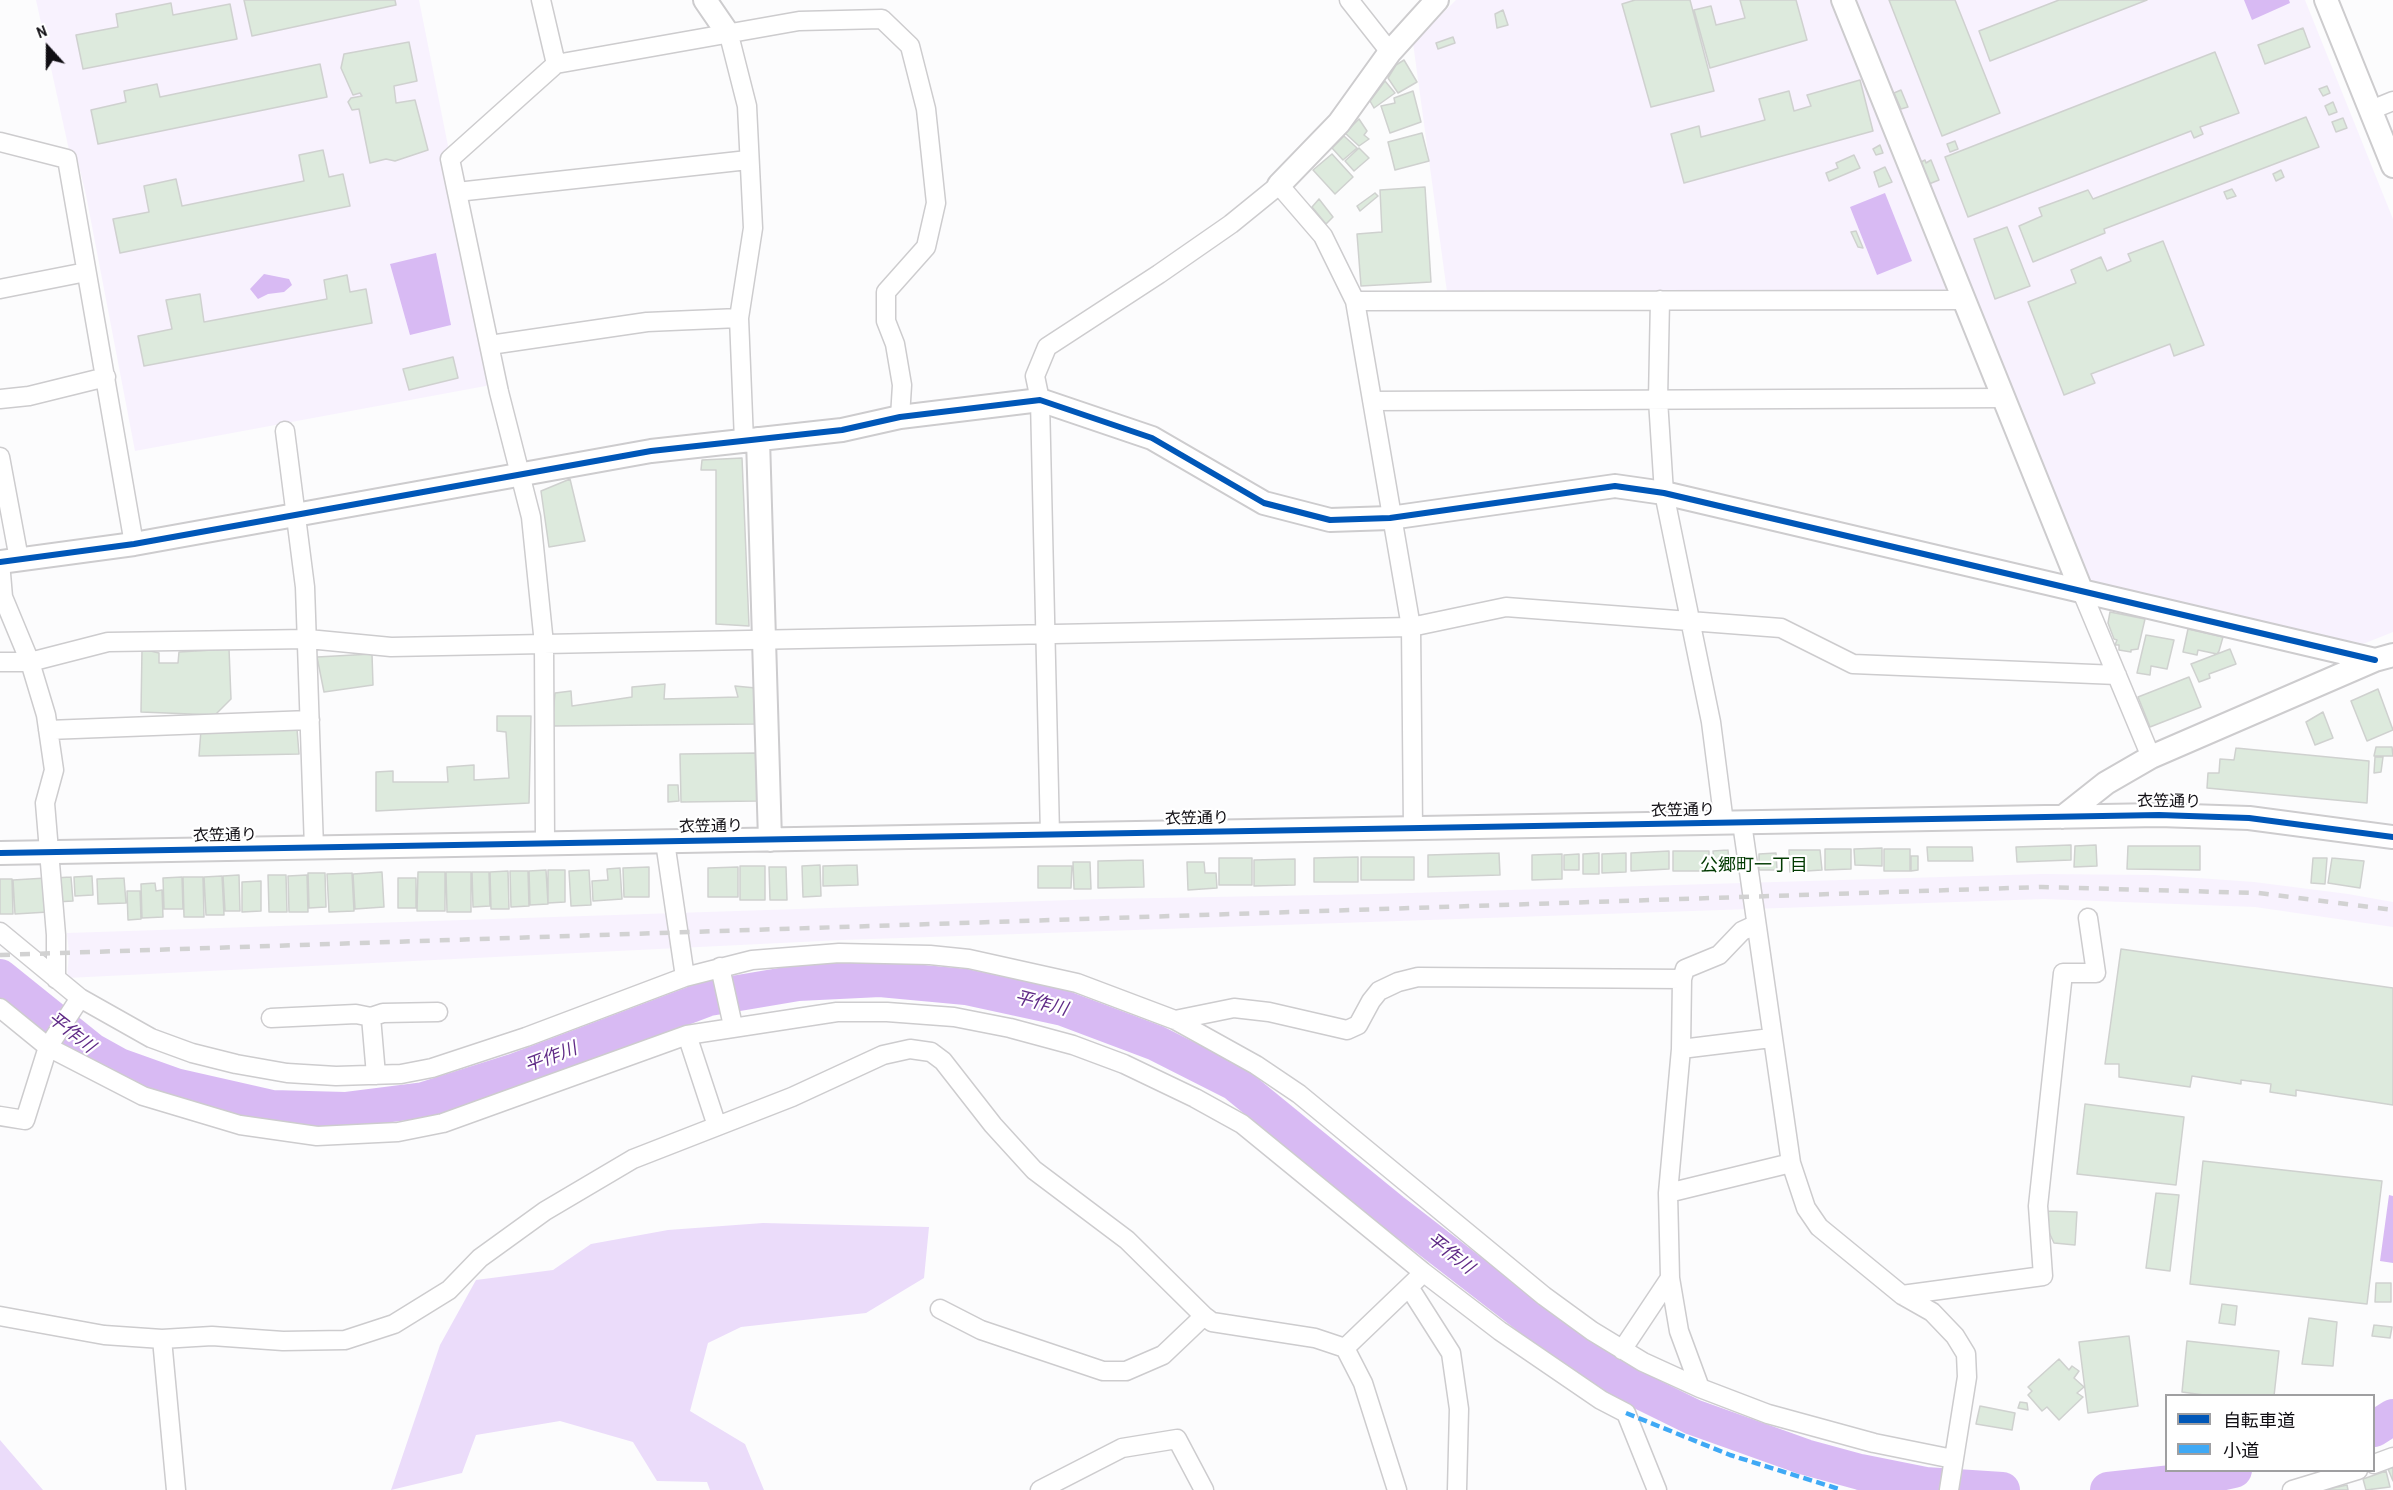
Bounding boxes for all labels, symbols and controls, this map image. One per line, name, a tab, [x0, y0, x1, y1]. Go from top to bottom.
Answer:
north arrow	[18, 18, 78, 78]
text: N	[33, 19, 50, 43]
street label: 衣笠通り	[2137, 792, 2201, 812]
street label: 衣笠通り	[1651, 801, 1715, 821]
street label: 衣笠通り	[1165, 809, 1229, 829]
street label: 衣笠通り	[679, 817, 743, 837]
street label: 衣笠通り	[193, 826, 257, 846]
district label: 公郷町一丁目	[1700, 855, 1808, 877]
water label: 平作川	[1012, 987, 1070, 1021]
water label: 平作川	[43, 1008, 99, 1058]
water label: 平作川	[522, 1038, 580, 1078]
water label: 平作川	[1422, 1229, 1478, 1279]
legend	[2165, 1394, 2375, 1472]
text: 自転車道	[2223, 1408, 2295, 1433]
text: 小道	[2223, 1438, 2259, 1463]

